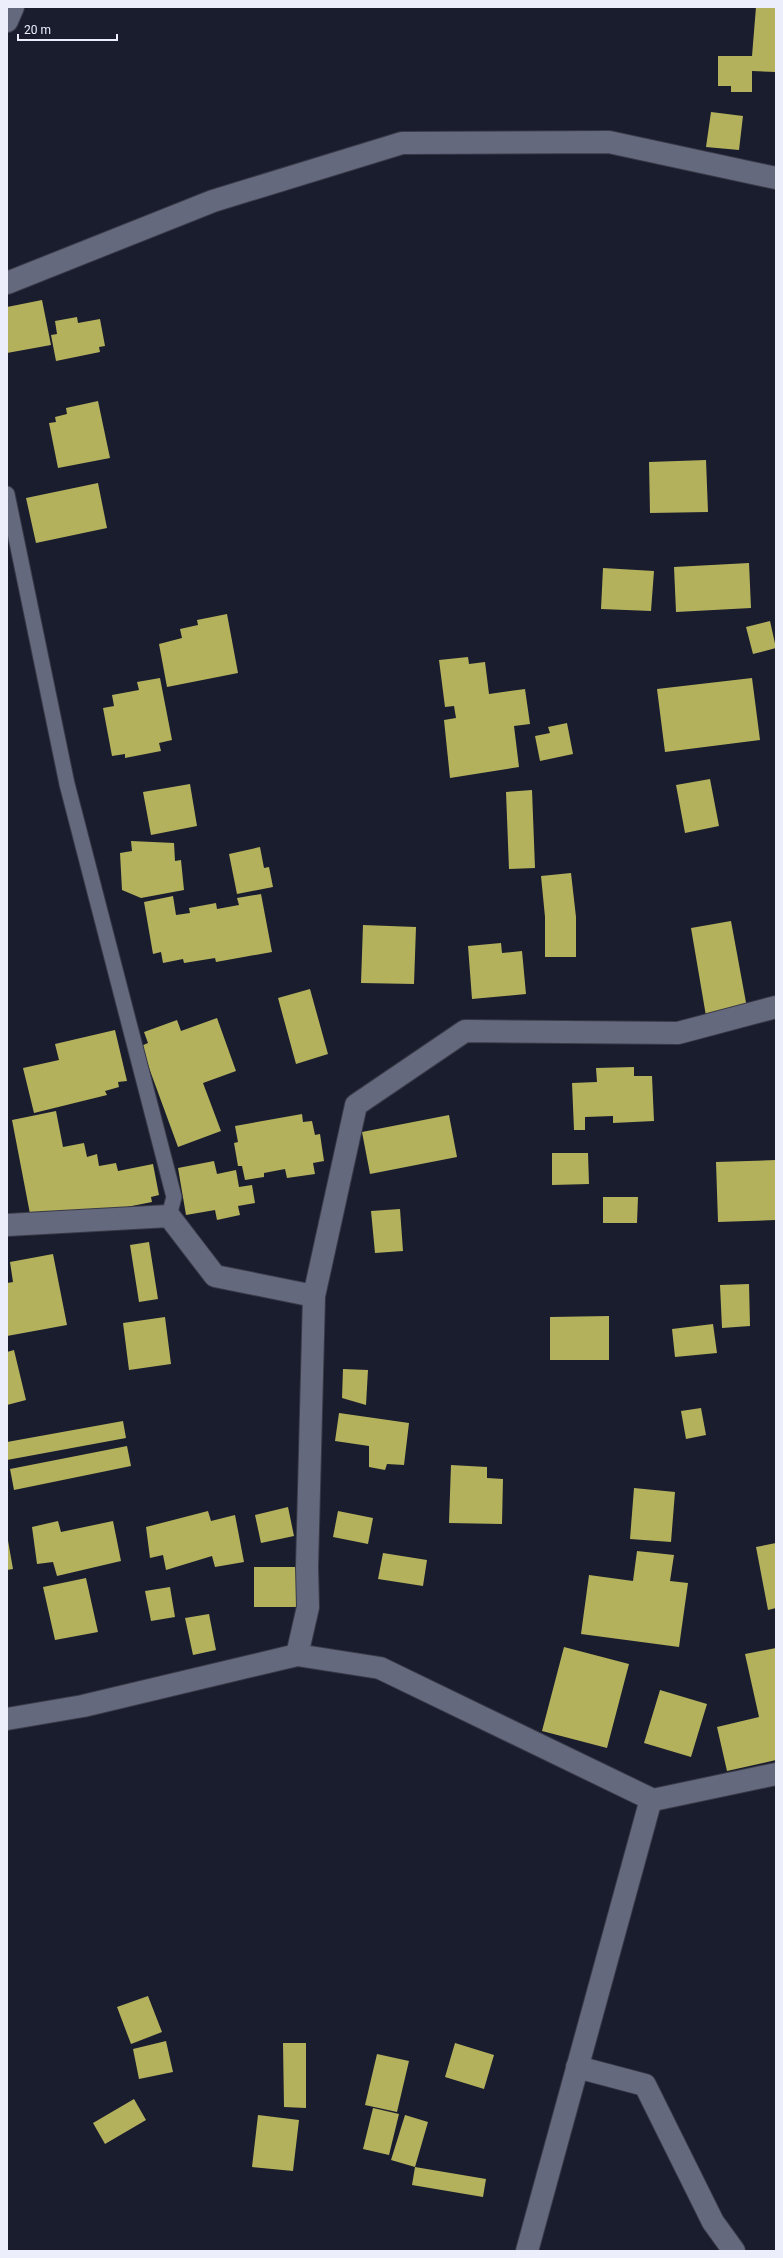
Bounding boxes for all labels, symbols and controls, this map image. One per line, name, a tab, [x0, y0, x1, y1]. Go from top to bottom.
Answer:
scale bar	[18, 16, 117, 42]
text: 20 m	[24, 23, 51, 37]

